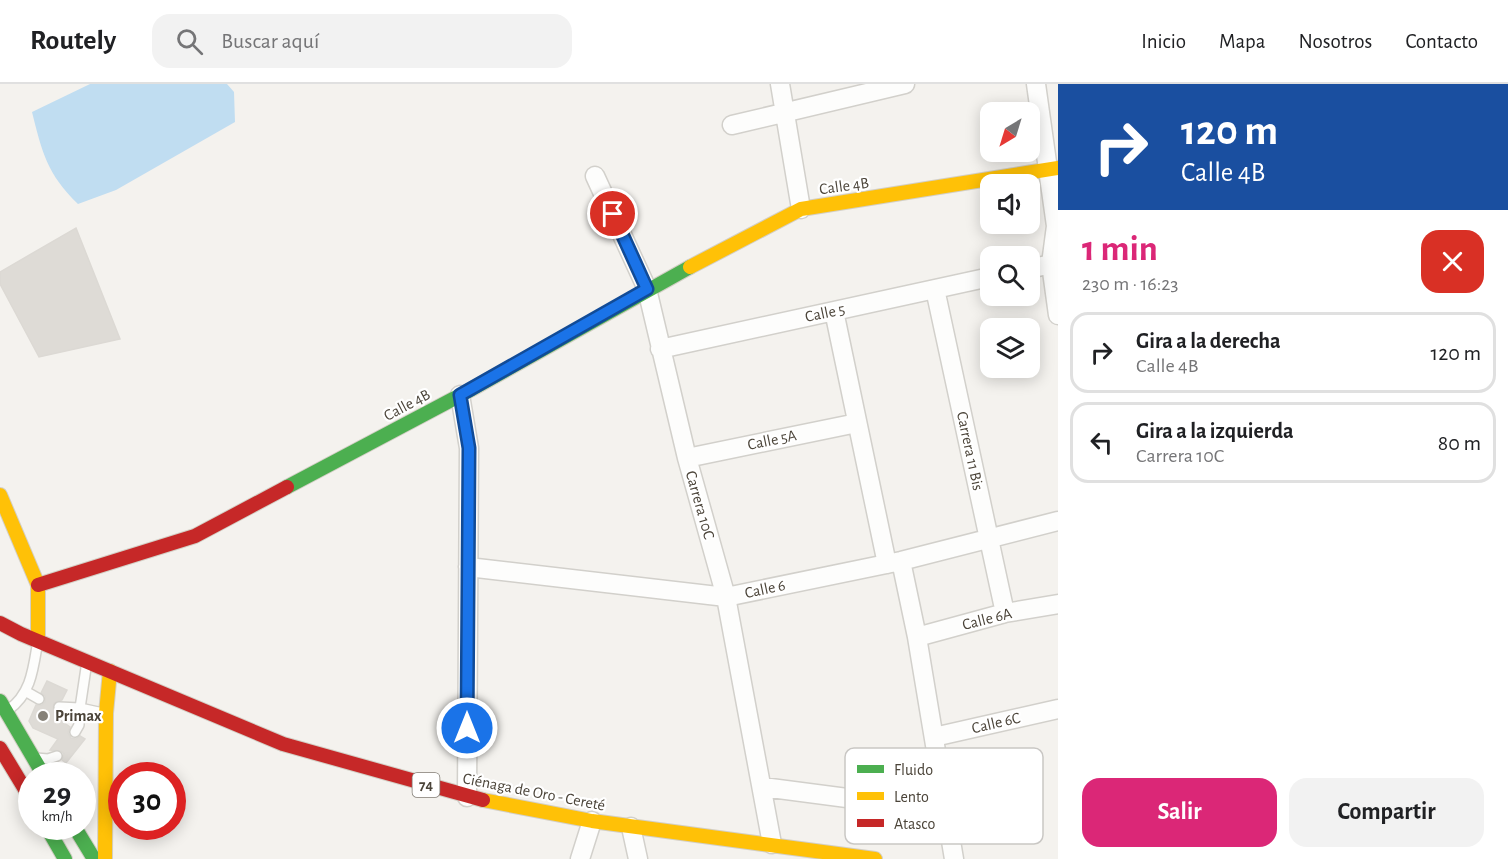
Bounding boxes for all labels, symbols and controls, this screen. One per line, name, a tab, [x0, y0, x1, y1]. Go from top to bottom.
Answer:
search box	[152, 14, 572, 68]
icon: search	[173, 25, 206, 58]
text: Routely	[30, 27, 116, 55]
text: Buscar aquí	[221, 30, 319, 52]
text: Inicio	[1141, 31, 1186, 52]
text: Mapa	[1219, 31, 1266, 52]
text: Nosotros	[1299, 31, 1372, 52]
text: Contacto	[1405, 31, 1478, 52]
north arrow	[980, 102, 1040, 162]
map controls	[980, 102, 1040, 378]
icon: right	[1082, 108, 1160, 186]
text: 120 m	[1181, 110, 1278, 152]
text: Calle 4B	[1181, 159, 1265, 186]
button: sound	[980, 174, 1040, 234]
street label: Calle 4B	[818, 175, 870, 197]
pin	[587, 188, 638, 239]
icon: arrive	[596, 197, 629, 230]
button: close	[1421, 230, 1484, 293]
text: 1 min	[1082, 231, 1158, 267]
button: search	[980, 246, 1040, 306]
text: 230 m · 16:23	[1082, 274, 1179, 294]
street label: Calle 5	[804, 301, 846, 325]
button: layers	[980, 318, 1040, 378]
text: Gira a la derecha	[1136, 330, 1281, 352]
icon: right	[1085, 336, 1118, 369]
text: 120 m	[1431, 342, 1481, 364]
text: Calle 4B	[1136, 356, 1198, 376]
street label: Calle 4B	[381, 386, 433, 424]
street label: Carrera 11 Bis	[954, 410, 986, 492]
text: Gira a la izquierda	[1136, 420, 1294, 442]
icon: left	[1085, 426, 1118, 459]
street label: Calle 5A	[746, 427, 798, 453]
text: 80 m	[1438, 432, 1481, 454]
text: Carrera 10C	[1136, 446, 1224, 466]
street label: Carrera 10C	[683, 469, 717, 541]
street label: Calle 6	[743, 577, 787, 601]
street label: Calle 6A	[961, 605, 1013, 633]
position arrow	[435, 696, 499, 760]
place label: Primax	[55, 708, 102, 724]
marker: Primax	[36, 709, 50, 723]
street label: Calle 6C	[970, 710, 1022, 736]
legend	[845, 748, 1043, 844]
speed limit sign: 30	[108, 762, 186, 840]
text: Fluido	[894, 762, 933, 778]
street label: Ciénaga de Oro - Cereté	[461, 770, 607, 814]
road number: 74	[412, 773, 440, 797]
button: Salir	[1082, 778, 1277, 847]
button: Compartir	[1289, 778, 1484, 847]
text: 29	[43, 779, 71, 809]
text: Lento	[894, 789, 929, 805]
text: km/h	[42, 809, 72, 824]
text: Atasco	[894, 816, 936, 832]

